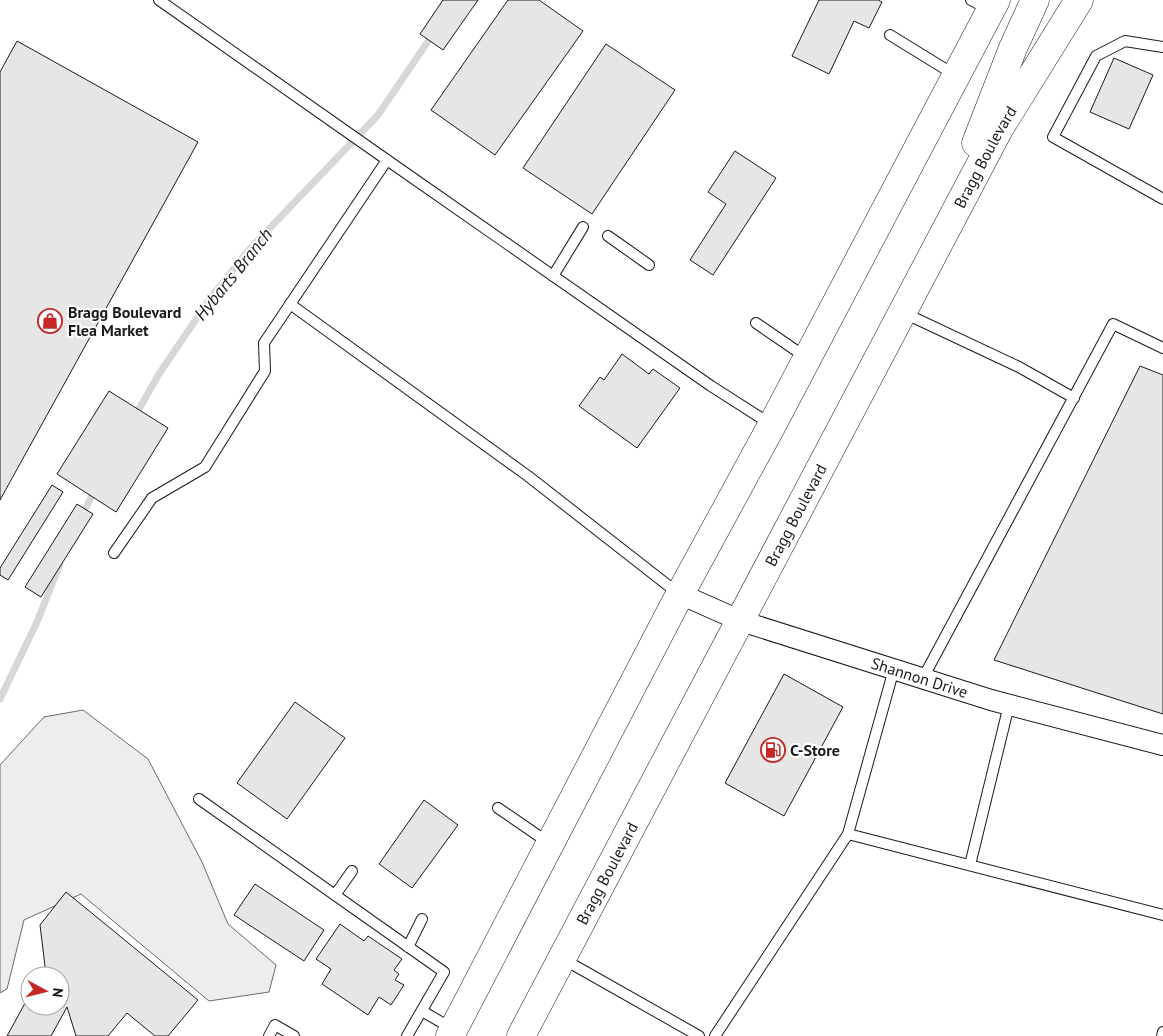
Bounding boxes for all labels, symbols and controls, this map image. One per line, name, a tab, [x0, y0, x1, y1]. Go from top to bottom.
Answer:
street label: Bragg Boulevard	[949, 102, 1021, 211]
water label: Hybarts Branch	[189, 223, 277, 325]
place label: Bragg Boulevard Flea Market	[68, 302, 181, 340]
shop icon: Bragg Boulevard Flea Market	[37, 308, 63, 334]
street label: Bragg Boulevard	[760, 460, 831, 570]
street label: Shannon Drive	[869, 653, 970, 702]
fuel station icon: C-Store	[760, 737, 786, 763]
place label: C-Store	[790, 740, 840, 760]
street label: Bragg Boulevard	[572, 819, 642, 928]
north arrow	[20, 966, 70, 1016]
text: N	[48, 987, 67, 998]

